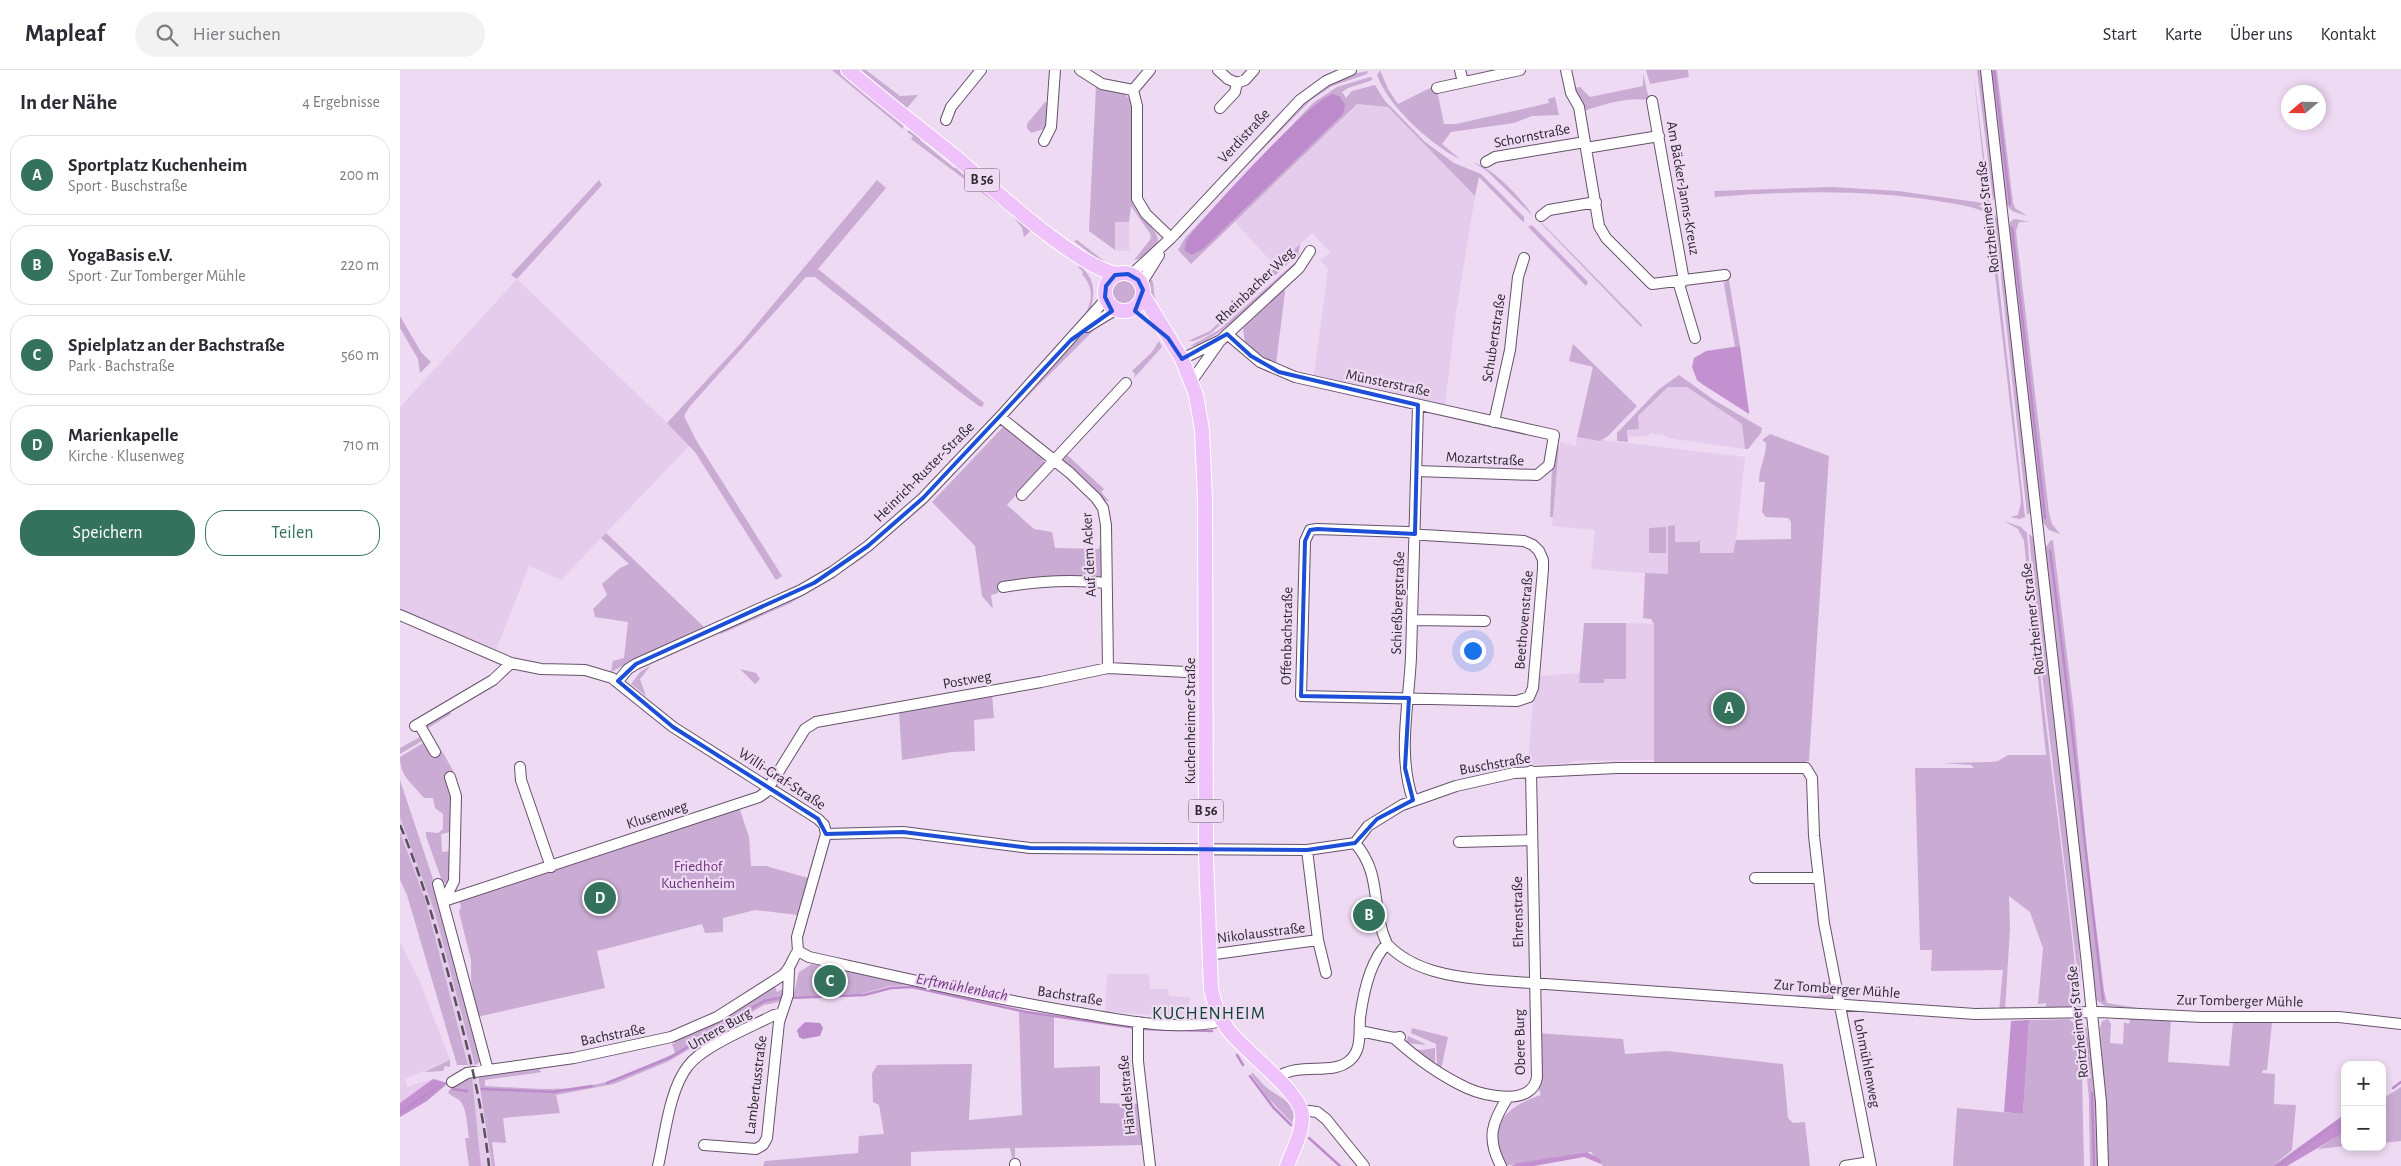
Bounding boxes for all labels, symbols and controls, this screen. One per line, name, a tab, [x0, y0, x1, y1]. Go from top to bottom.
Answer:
search box	[135, 12, 485, 57]
icon: search	[153, 21, 181, 49]
text: Mapleaf	[25, 22, 105, 46]
text: Hier suchen	[193, 25, 281, 44]
text: Start	[2103, 26, 2137, 44]
text: Karte	[2165, 26, 2202, 44]
text: Über uns	[2230, 26, 2293, 44]
text: Kontakt	[2321, 26, 2376, 44]
north arrow	[2281, 85, 2326, 130]
text: In der Nähe	[20, 92, 117, 113]
text: 4 Ergebnisse	[302, 94, 380, 110]
street label: Verdistraße	[1215, 106, 1273, 166]
street label: Am Bäcker-Janns-Kreuz	[1664, 120, 1702, 256]
street label: Schornstraße	[1493, 121, 1571, 151]
text: Sportplatz Kuchenheim	[68, 156, 247, 175]
street label: Roitzheimer Straße	[1974, 160, 2002, 274]
text: A	[32, 167, 42, 183]
text: 200 m	[339, 167, 379, 183]
road number: B 56	[964, 168, 1000, 192]
text: Sport · Buschstraße	[68, 178, 187, 194]
street label: Rheinbacher Weg	[1213, 244, 1298, 327]
text: YogaBasis e.V.	[68, 246, 173, 265]
text: B	[32, 257, 42, 273]
text: 220 m	[341, 257, 379, 273]
text: Sport · Zur Tomberger Mühle	[68, 268, 246, 284]
street label: Schubertstraße	[1480, 293, 1508, 383]
text: Spielplatz an der Bachstraße	[68, 336, 285, 355]
text: C	[33, 347, 41, 363]
text: 560 m	[341, 347, 379, 363]
text: Park · Bachstraße	[68, 358, 175, 374]
street label: Münsterstraße	[1344, 367, 1432, 399]
street label: Heinrich-Ruster-Straße	[871, 419, 977, 525]
text: Marienkapelle	[68, 426, 179, 445]
text: D	[32, 437, 42, 453]
text: 710 m	[343, 437, 379, 453]
text: Kirche · Klusenweg	[68, 448, 184, 464]
street label: Mozartstraße	[1445, 449, 1525, 469]
button: Speichern	[20, 510, 195, 556]
button: Teilen	[205, 510, 380, 556]
street label: Auf dem Acker	[1079, 512, 1099, 598]
street label: Schießbergstraße	[1389, 551, 1407, 655]
street label: Roitzheimer Straße	[2019, 562, 2047, 676]
street label: Beethovenstraße	[1512, 570, 1536, 670]
street label: Offenbachstraße	[1279, 587, 1295, 685]
your location	[1460, 638, 1486, 664]
street label: Kuchenheimer Straße	[1183, 657, 1198, 785]
street label: Postweg	[942, 668, 993, 692]
pin: A	[1713, 689, 1745, 727]
street label: Willi-Graf-Straße	[736, 745, 828, 813]
street label: Buschstraße	[1458, 750, 1532, 778]
street label: Klusenweg	[625, 798, 690, 832]
road number: B 56	[1188, 799, 1224, 822]
park label: Friedhof Kuchenheim	[661, 859, 735, 891]
street label: Ehrenstraße	[1510, 876, 1526, 948]
pin: D	[584, 879, 616, 917]
pin: B	[1353, 896, 1385, 934]
street label: Nikolausstraße	[1216, 920, 1306, 946]
pin: C	[814, 962, 846, 1000]
street label: Roitzheimer Straße	[2065, 965, 2091, 1079]
water label: Erftmühlenbach	[915, 970, 1009, 1004]
street label: Zur Tomberger Mühle	[1773, 977, 1901, 1001]
street label: Bachstraße	[1036, 983, 1104, 1009]
street label: Zur Tomberger Mühle	[2177, 992, 2304, 1010]
street label: Untere Burg	[686, 1005, 755, 1053]
district label: KUCHENHEIM	[1152, 1005, 1266, 1023]
street label: Obere Burg	[1512, 1008, 1528, 1075]
street label: Lohmühlenweg	[1851, 1017, 1883, 1110]
street label: Bachstraße	[579, 1021, 647, 1049]
street label: Lambertusstraße	[742, 1035, 770, 1135]
street label: Händelstraße	[1116, 1054, 1138, 1136]
map controls	[2341, 1061, 2386, 1151]
button: +	[2341, 1061, 2386, 1106]
button: −	[2341, 1106, 2386, 1151]

